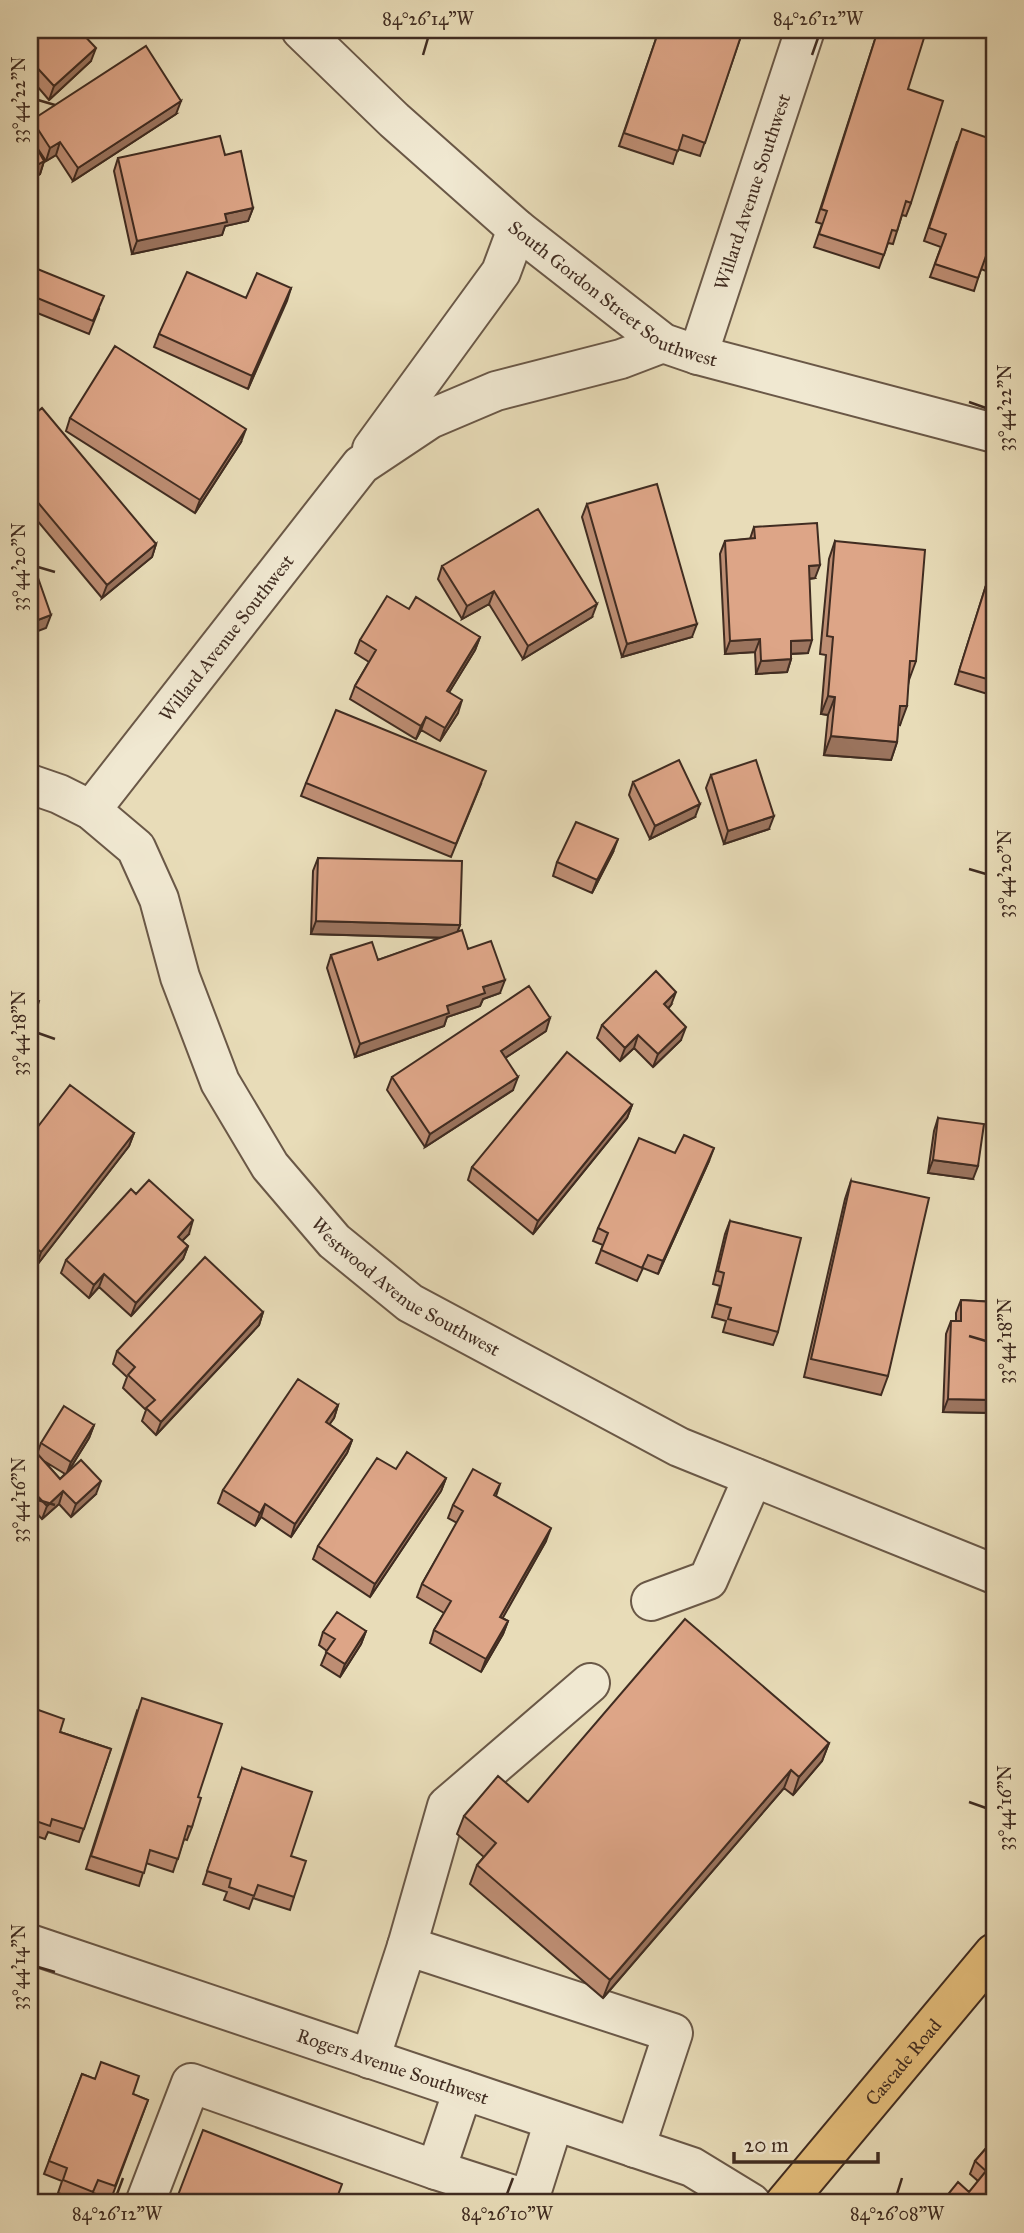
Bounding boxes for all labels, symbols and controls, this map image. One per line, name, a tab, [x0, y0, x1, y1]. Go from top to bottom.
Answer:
text: 84°26'14"W	[382, 8, 475, 30]
text: 84°26'12"W	[773, 8, 864, 30]
text: 33°44'22"N	[8, 57, 30, 143]
street label: Willard Avenue Southwest	[709, 90, 795, 293]
street label: South Gordon Street Southwest	[504, 215, 720, 371]
text: 33°44'22"N	[994, 365, 1016, 451]
text: 33°44'20"N	[8, 523, 30, 611]
street label: Willard Avenue Southwest	[154, 549, 298, 725]
text: 33°44'20"N	[994, 830, 1016, 918]
text: 33°44'18"N	[8, 990, 30, 1076]
street label: Westwood Avenue Southwest	[307, 1212, 504, 1361]
text: 33°44'18"N	[994, 1298, 1016, 1384]
text: 33°44'16"N	[8, 1457, 30, 1543]
text: 33°44'16"N	[994, 1765, 1016, 1851]
text: 33°44'14"N	[8, 1924, 30, 2010]
street label: Cascade Road	[860, 2013, 946, 2110]
street label: Rogers Avenue Southwest	[294, 2023, 492, 2109]
scale bar	[734, 2121, 877, 2165]
text: 20 m	[744, 2132, 789, 2158]
text: 84°26'12"W	[72, 2203, 163, 2225]
text: 84°26'10"W	[461, 2203, 554, 2225]
text: 84°26'08"W	[850, 2203, 945, 2225]

